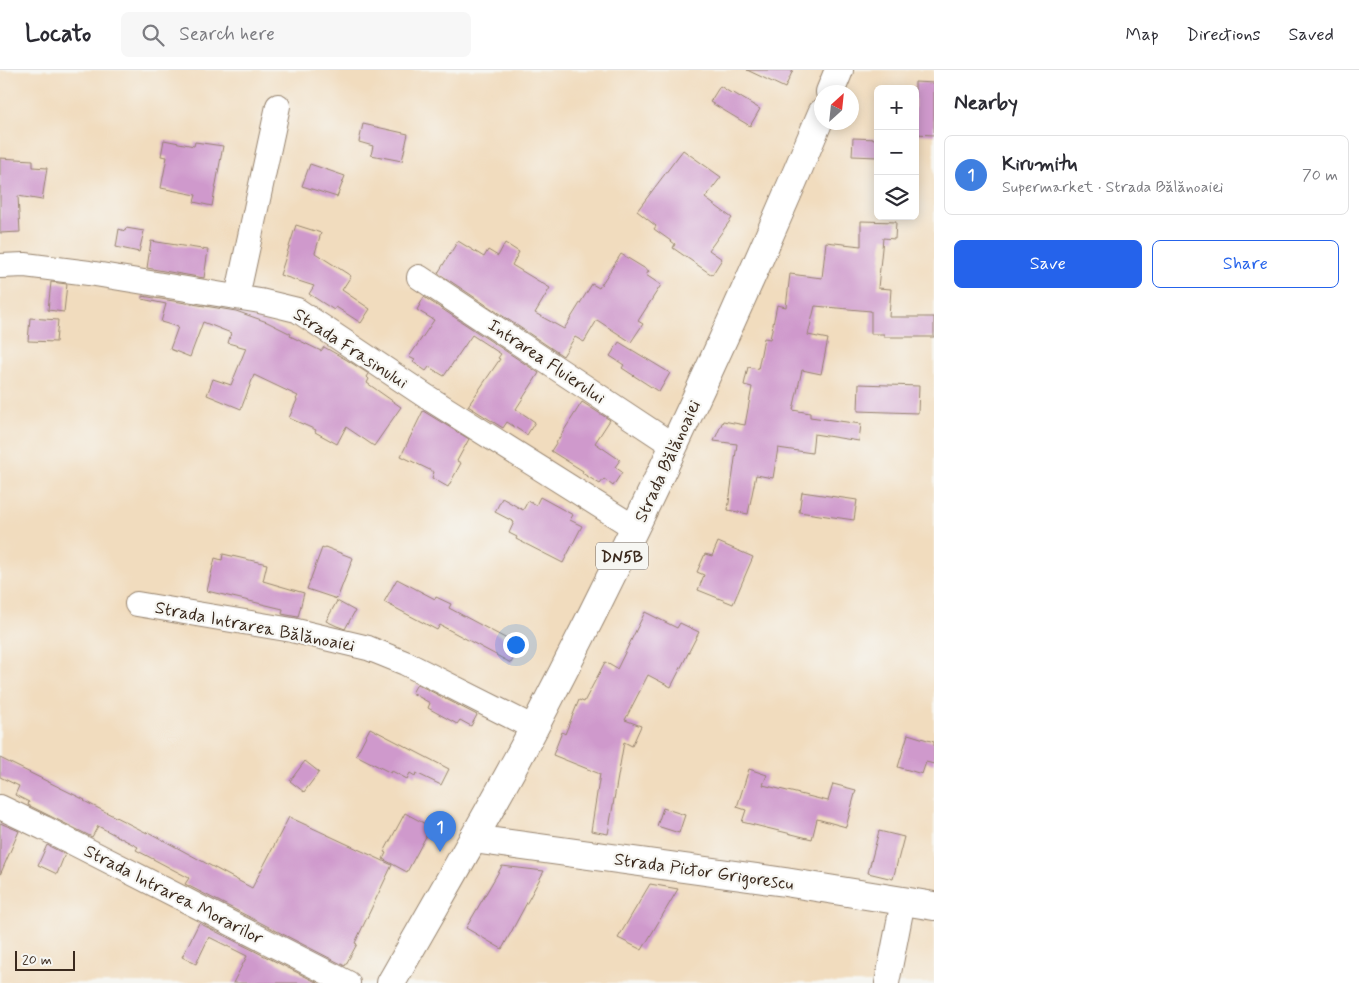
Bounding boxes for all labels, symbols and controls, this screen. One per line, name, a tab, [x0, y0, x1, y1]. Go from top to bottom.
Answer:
search box	[121, 12, 471, 57]
text: Locato	[25, 19, 91, 50]
icon: search	[139, 21, 167, 49]
text: Search here	[179, 22, 275, 47]
text: Map	[1126, 23, 1159, 47]
text: Directions	[1187, 23, 1261, 47]
text: Saved	[1289, 23, 1334, 47]
north arrow	[814, 85, 859, 130]
map controls	[874, 85, 919, 220]
button: +	[874, 85, 919, 130]
text: Nearby	[954, 89, 1018, 117]
button: −	[874, 130, 919, 175]
text: Kirumitu	[1002, 152, 1077, 177]
text: 1	[967, 165, 975, 186]
text: 70 m	[1302, 165, 1338, 186]
button: layers	[874, 175, 919, 220]
text: Supermarket · Strada Bălănoaiei	[1002, 177, 1223, 198]
button: Save	[954, 240, 1142, 288]
button: Share	[1152, 240, 1339, 288]
street label: Strada Frasinului	[289, 303, 412, 395]
street label: Intrarea Fluierului	[483, 314, 610, 410]
street label: Strada Bălănoaiei	[629, 396, 707, 526]
road number: DN5B	[596, 542, 648, 570]
street label: Strada Intrarea Bălănoaiei	[153, 596, 357, 658]
your location	[503, 632, 529, 658]
pin: 1	[424, 811, 456, 852]
street label: Strada Intrarea Morarilor	[80, 839, 268, 951]
street label: Strada Pictor Grigorescu	[612, 847, 795, 896]
scale bar	[15, 948, 75, 971]
text: 20 m	[22, 951, 52, 969]

